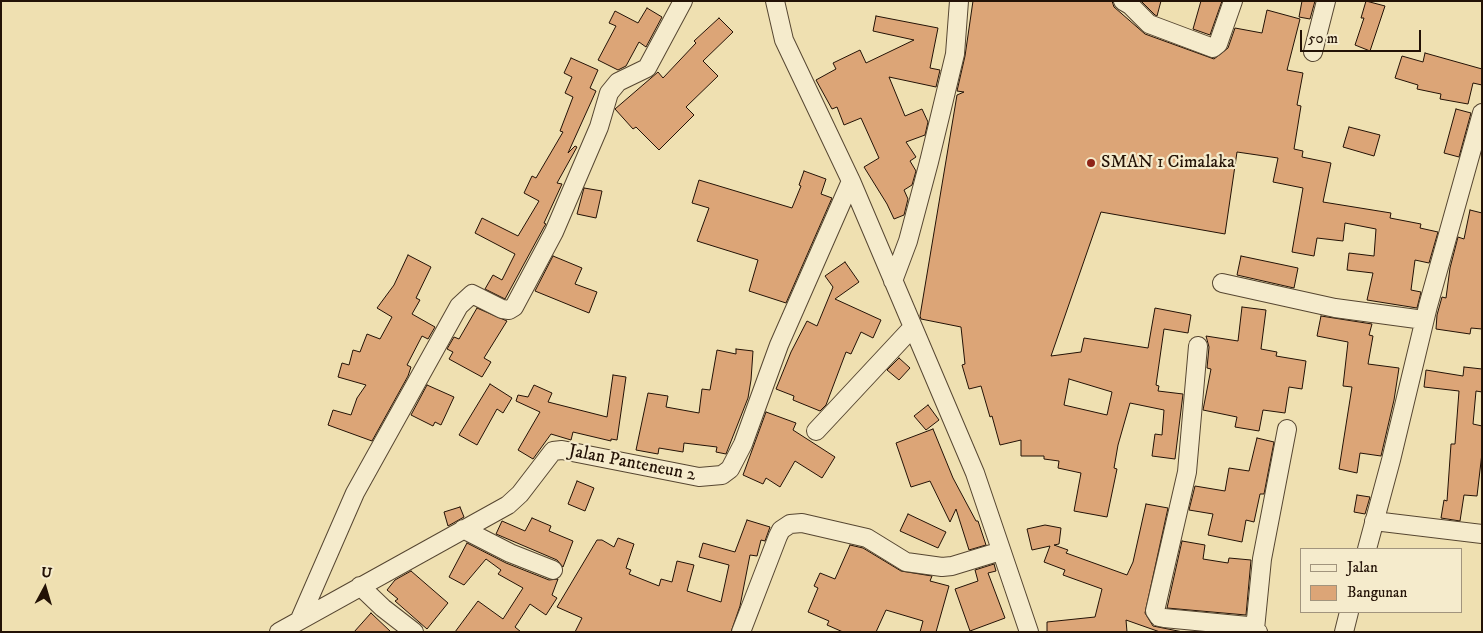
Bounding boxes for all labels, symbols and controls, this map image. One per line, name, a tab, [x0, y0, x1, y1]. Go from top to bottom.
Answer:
scale bar	[1303, 20, 1424, 52]
text: 50 m	[1308, 29, 1338, 48]
place label: SMAN 1 Cimalaka	[1101, 152, 1235, 174]
marker: SMAN 1 Cimalaka	[1085, 157, 1097, 169]
street label: Jalan Panteneun 2	[567, 441, 697, 487]
legend	[1300, 548, 1463, 613]
text: Jalan	[1347, 558, 1378, 577]
north arrow	[20, 563, 70, 613]
text: U	[40, 564, 53, 583]
text: Bangunan	[1347, 583, 1407, 602]

